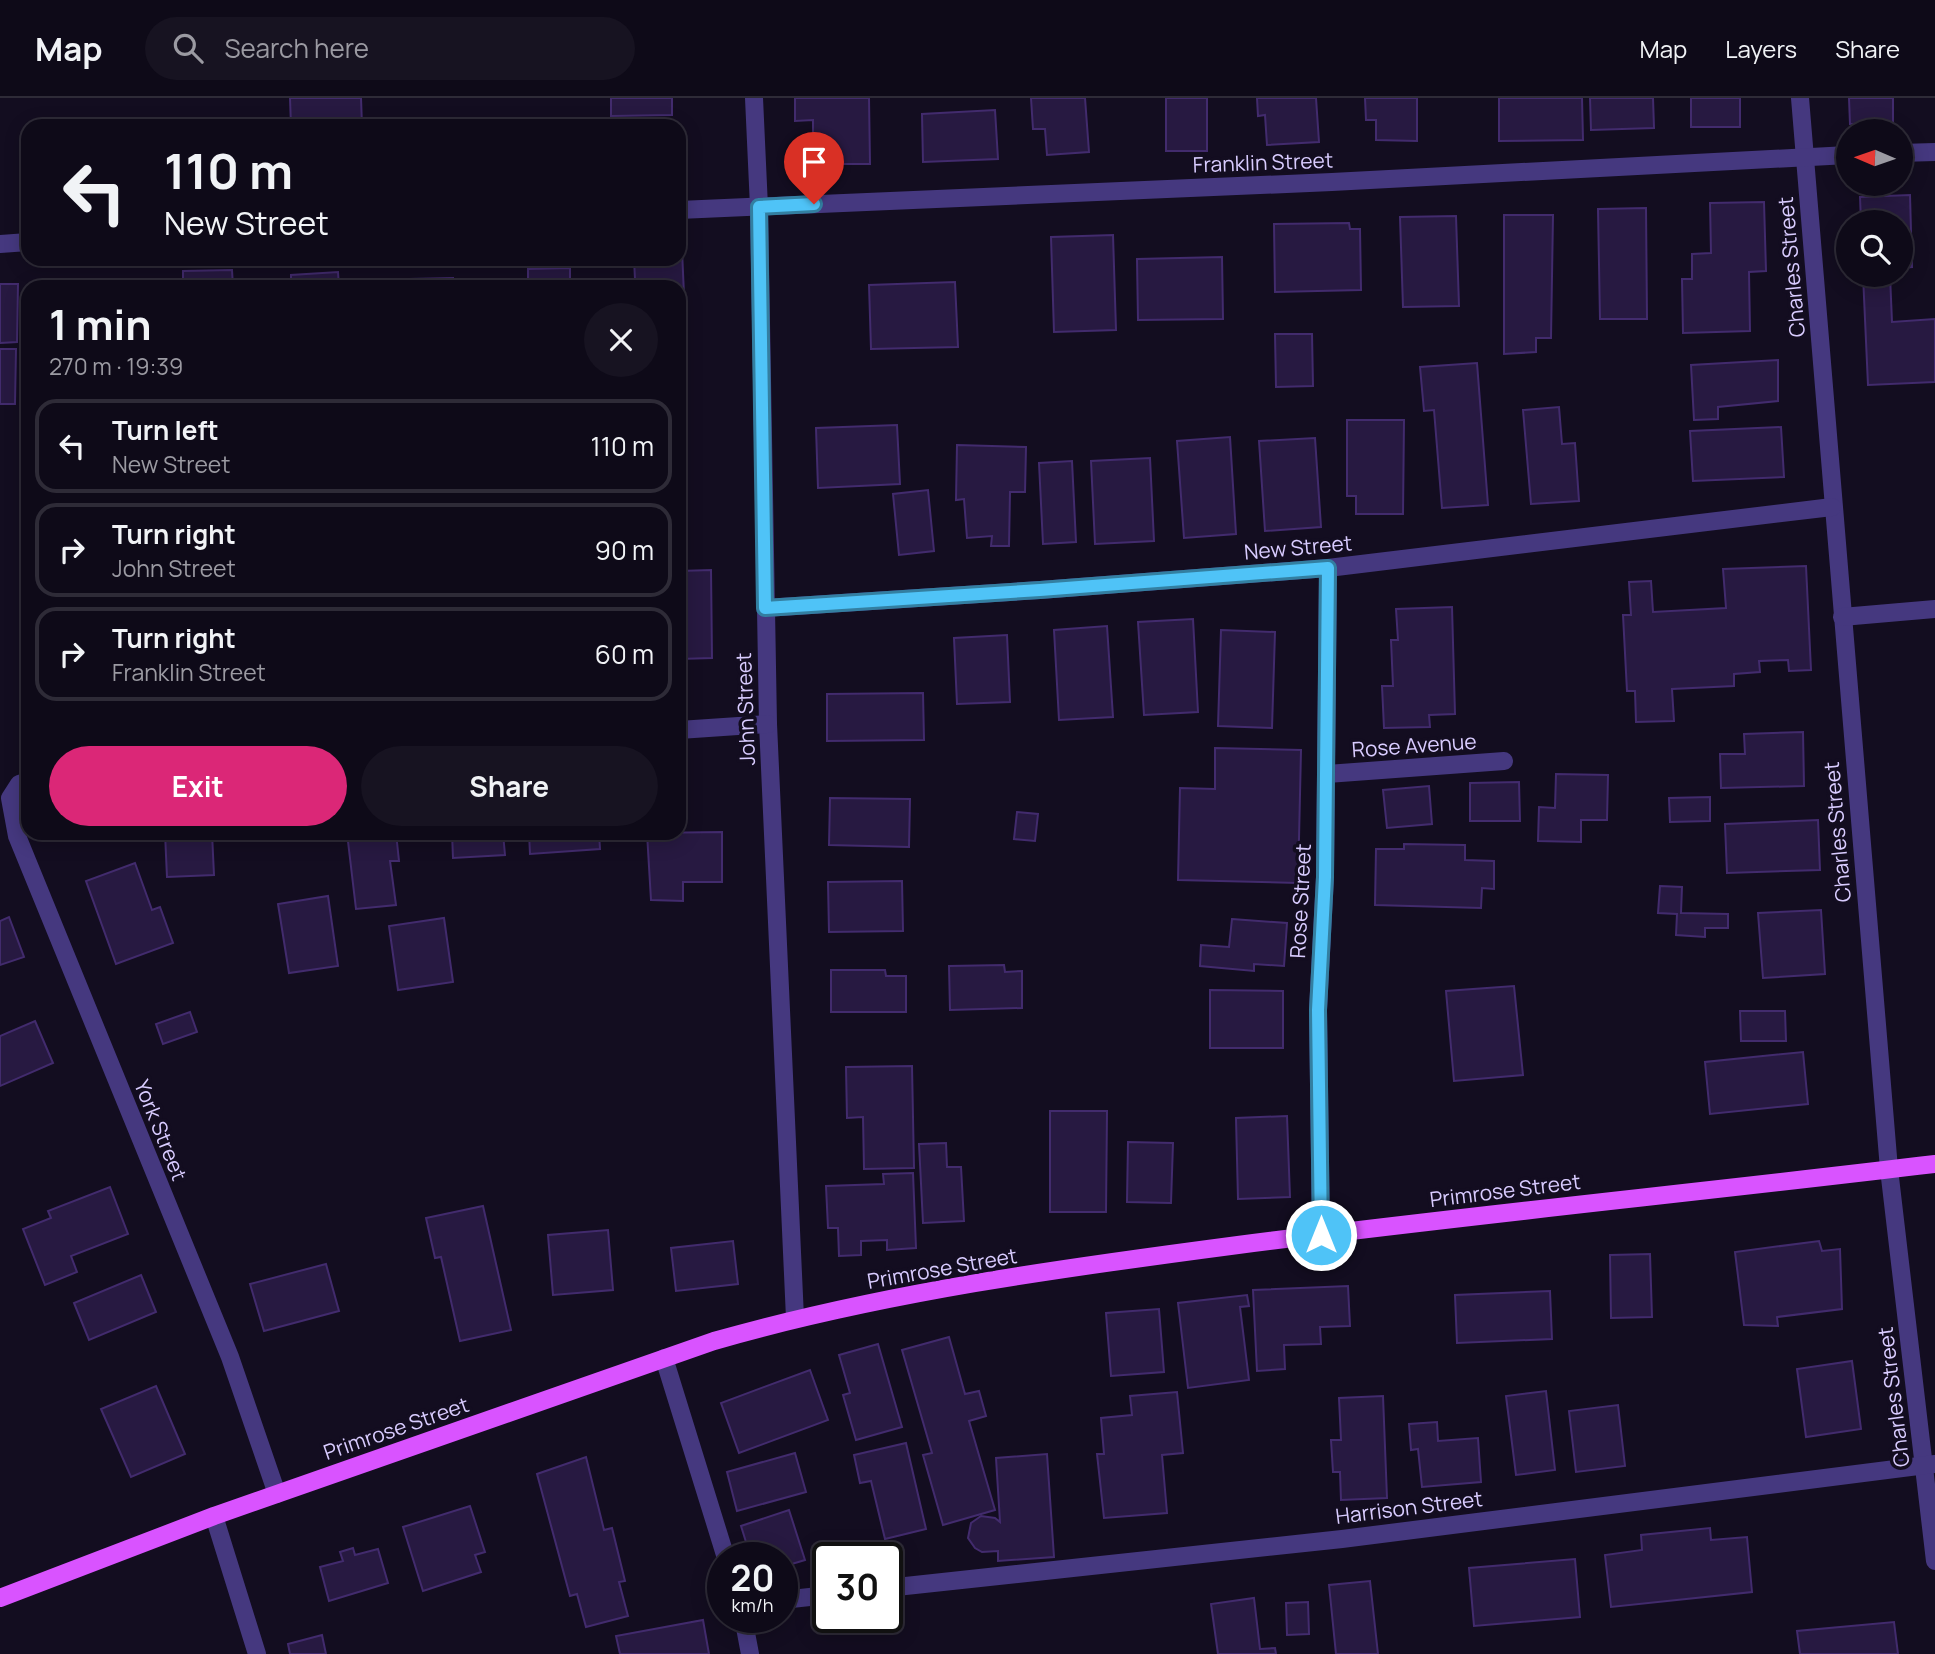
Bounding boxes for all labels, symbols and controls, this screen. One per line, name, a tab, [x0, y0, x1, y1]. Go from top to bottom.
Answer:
search box	[145, 17, 635, 80]
text: Map	[35, 26, 103, 71]
icon: search	[169, 29, 207, 67]
text: Search here	[225, 30, 369, 66]
text: Map	[1640, 32, 1687, 65]
text: Layers	[1725, 32, 1797, 65]
text: Share	[1835, 32, 1900, 65]
north arrow	[1836, 119, 1913, 196]
map controls	[1836, 119, 1913, 287]
pin	[784, 132, 844, 204]
text: 110 m	[164, 137, 293, 204]
icon: arrive	[795, 143, 833, 181]
street label: Franklin Street	[1192, 146, 1334, 178]
icon: left	[49, 147, 140, 238]
street label: Charles Street	[1771, 196, 1811, 338]
text: New Street	[164, 201, 329, 245]
button: search	[1836, 210, 1913, 287]
text: 1 min	[49, 295, 152, 353]
button: close	[584, 303, 658, 377]
text: 270 m · 19:39	[49, 350, 183, 382]
text: Turn left	[112, 412, 219, 448]
icon: left	[53, 427, 91, 465]
text: 110 m	[591, 428, 654, 464]
text: New Street	[112, 448, 231, 480]
text: Turn right	[112, 516, 236, 552]
street label: New Street	[1243, 528, 1353, 566]
icon: right	[53, 531, 91, 569]
text: 90 m	[595, 532, 654, 568]
text: John Street	[112, 552, 236, 584]
text: Turn right	[112, 620, 236, 656]
icon: right	[53, 635, 91, 673]
text: 60 m	[595, 636, 654, 672]
street label: John Street	[729, 652, 761, 766]
text: Franklin Street	[112, 656, 266, 688]
street label: Rose Avenue	[1351, 727, 1477, 763]
button: Exit	[49, 746, 347, 826]
button: Share	[361, 746, 658, 826]
street label: Charles Street	[1817, 761, 1857, 903]
street label: Rose Street	[1283, 843, 1317, 959]
street label: York Street	[128, 1075, 194, 1185]
street label: Primrose Street	[1428, 1167, 1582, 1213]
position arrow	[1284, 1198, 1358, 1272]
street label: Primrose Street	[865, 1241, 1019, 1295]
street label: Charles Street	[1871, 1325, 1915, 1469]
street label: Primrose Street	[320, 1390, 472, 1466]
street label: Harrison Street	[1334, 1484, 1484, 1530]
speed limit sign: 30	[812, 1542, 903, 1633]
text: 20	[731, 1554, 774, 1602]
text: km/h	[732, 1593, 773, 1617]

